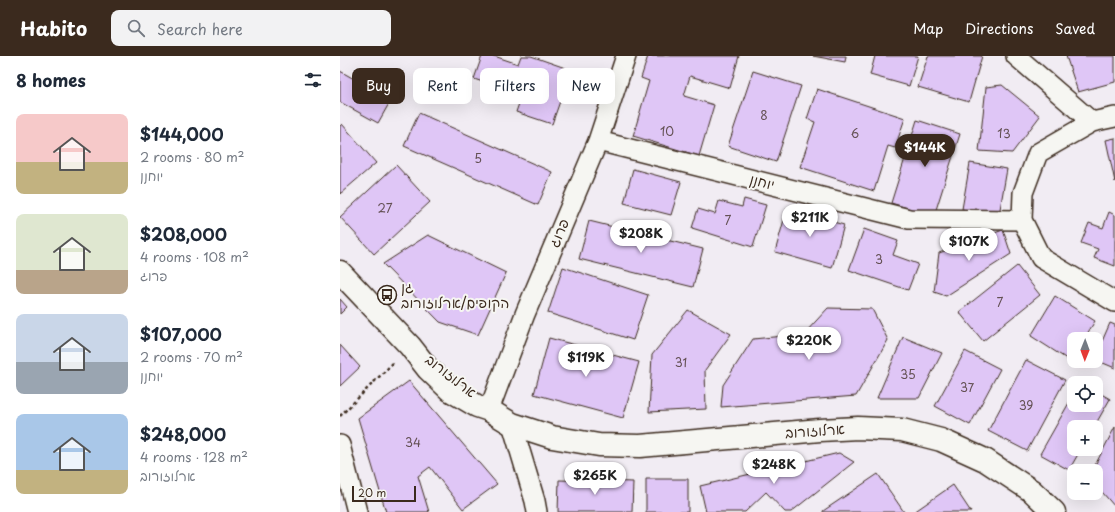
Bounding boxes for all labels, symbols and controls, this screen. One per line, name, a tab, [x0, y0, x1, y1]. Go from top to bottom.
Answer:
search box	[111, 10, 391, 46]
text: Habito	[20, 14, 87, 42]
icon: search	[125, 17, 147, 39]
text: Search here	[157, 17, 243, 40]
text: Map	[913, 18, 943, 39]
text: Directions	[965, 18, 1033, 39]
text: Saved	[1055, 18, 1095, 39]
text: 8 homes	[16, 67, 86, 93]
chip: Buy	[352, 68, 405, 104]
chip: Rent	[413, 68, 472, 104]
chip: Filters	[480, 68, 549, 104]
chip: New	[557, 68, 615, 104]
icon: filters	[302, 69, 324, 91]
house number: 8	[760, 106, 768, 124]
text: $144,000	[140, 121, 224, 147]
house number: 10	[660, 122, 674, 140]
house number: 6	[851, 124, 859, 142]
house number: 13	[997, 124, 1011, 142]
icon: home	[48, 130, 96, 178]
pin: $144K	[897, 134, 953, 168]
text: $144K	[904, 137, 946, 156]
text: 2 rooms · 80 m²	[140, 147, 245, 166]
house number: 5	[474, 149, 482, 167]
text: יוחנן	[140, 166, 163, 185]
street label: יוחנן	[747, 168, 777, 195]
house number: 27	[378, 199, 393, 217]
pin: $211K	[782, 204, 838, 238]
text: $211K	[791, 207, 829, 226]
house number: 7	[725, 211, 732, 229]
street label: פרוג	[543, 215, 574, 250]
pin: $208K	[613, 220, 669, 254]
text: $208,000	[140, 221, 227, 247]
text: $208K	[619, 223, 663, 242]
pin: $107K	[941, 228, 997, 262]
icon: home	[48, 230, 96, 278]
text: $107K	[949, 231, 989, 250]
text: 4 rooms · 108 m²	[140, 247, 249, 266]
house number: 3	[875, 250, 883, 268]
text: פרוג	[140, 266, 167, 285]
place label: גן הקופים/ארלוזורוב	[401, 276, 509, 313]
bus stop icon: גן הקופים/ארלוזורוב	[376, 284, 398, 306]
house number: 7	[997, 293, 1004, 311]
text: $107,000	[140, 321, 222, 347]
pin: $220K	[781, 327, 837, 361]
icon: home	[48, 330, 96, 378]
text: $220K	[786, 330, 832, 349]
north arrow	[1067, 332, 1103, 368]
map controls	[1067, 332, 1103, 500]
pin: $119K	[558, 344, 614, 378]
text: 2 rooms · 70 m²	[140, 347, 243, 366]
text: $119K	[567, 347, 605, 366]
street label: ארלוזורוב	[421, 349, 481, 402]
house number: 31	[675, 353, 687, 371]
house number: 35	[900, 365, 916, 383]
text: יוחנן	[140, 366, 163, 385]
button: locate	[1067, 376, 1103, 412]
house number: 37	[960, 378, 975, 396]
house number: 39	[1019, 396, 1033, 414]
street label: ארלוזורוב	[784, 418, 845, 443]
button: +	[1067, 420, 1103, 456]
text: $248,000	[140, 421, 226, 447]
icon: home	[48, 430, 96, 478]
house number: 34	[405, 433, 421, 451]
text: 4 rooms · 128 m²	[140, 447, 248, 466]
pin: $248K	[746, 451, 802, 485]
text: $248K	[752, 454, 796, 473]
pin: $265K	[567, 462, 623, 496]
button: −	[1067, 464, 1103, 500]
text: $265K	[573, 465, 617, 484]
text: ארלוזורוב	[140, 466, 195, 485]
scale bar	[352, 484, 416, 503]
text: 20 m	[358, 484, 386, 501]

